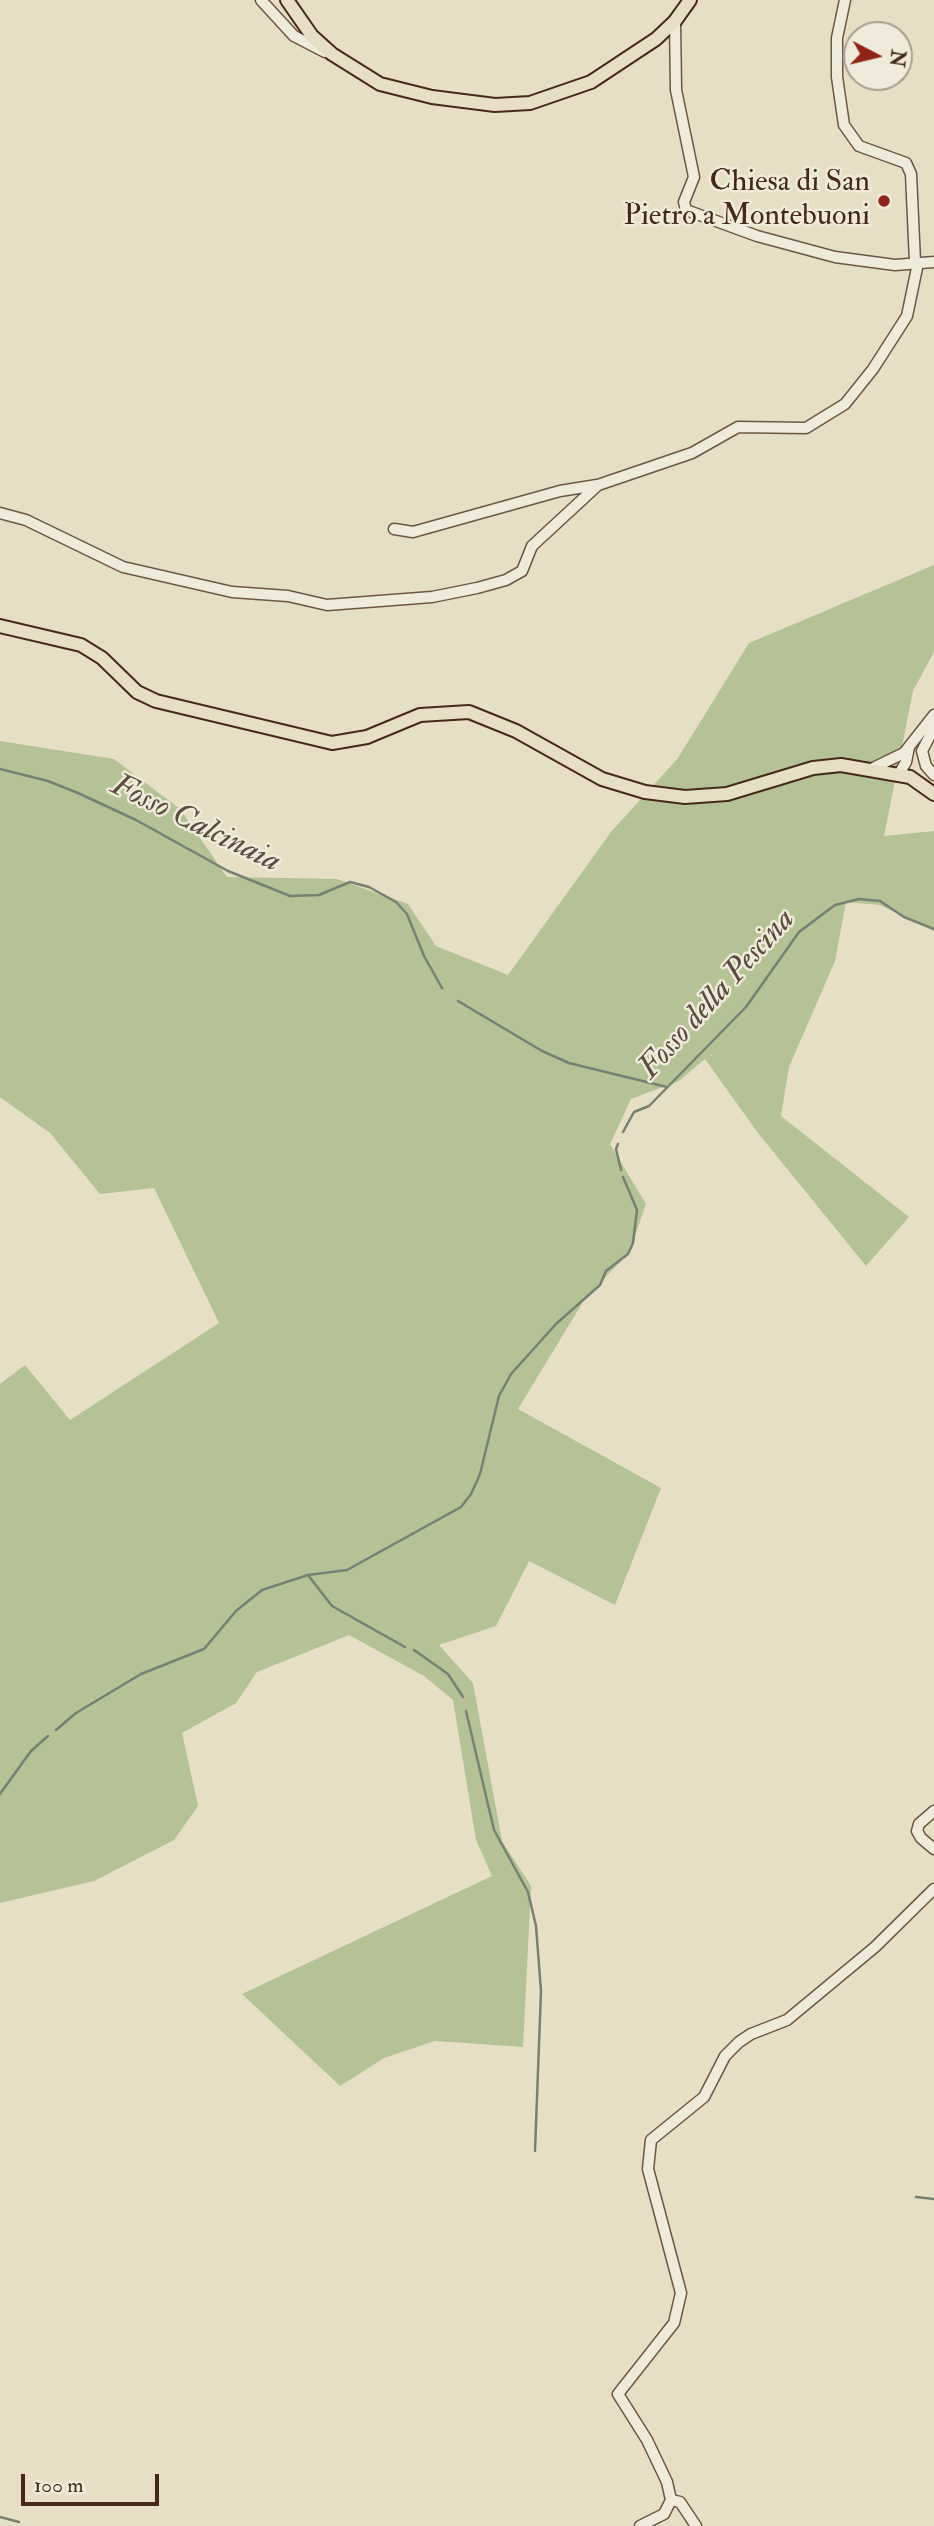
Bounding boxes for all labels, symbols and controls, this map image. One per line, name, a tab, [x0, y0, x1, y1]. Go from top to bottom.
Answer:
north arrow	[843, 21, 913, 91]
text: N	[884, 48, 910, 68]
place label: Chiesa di San Pietro a Montebuoni	[624, 166, 870, 236]
marker: Chiesa di San Pietro a Montebuoni	[876, 193, 892, 209]
water label: Fosso Calcinaia	[104, 768, 286, 882]
water label: Fosso della Pescina	[632, 902, 804, 1088]
scale bar	[24, 2460, 163, 2504]
text: 100 m	[34, 2472, 84, 2499]

